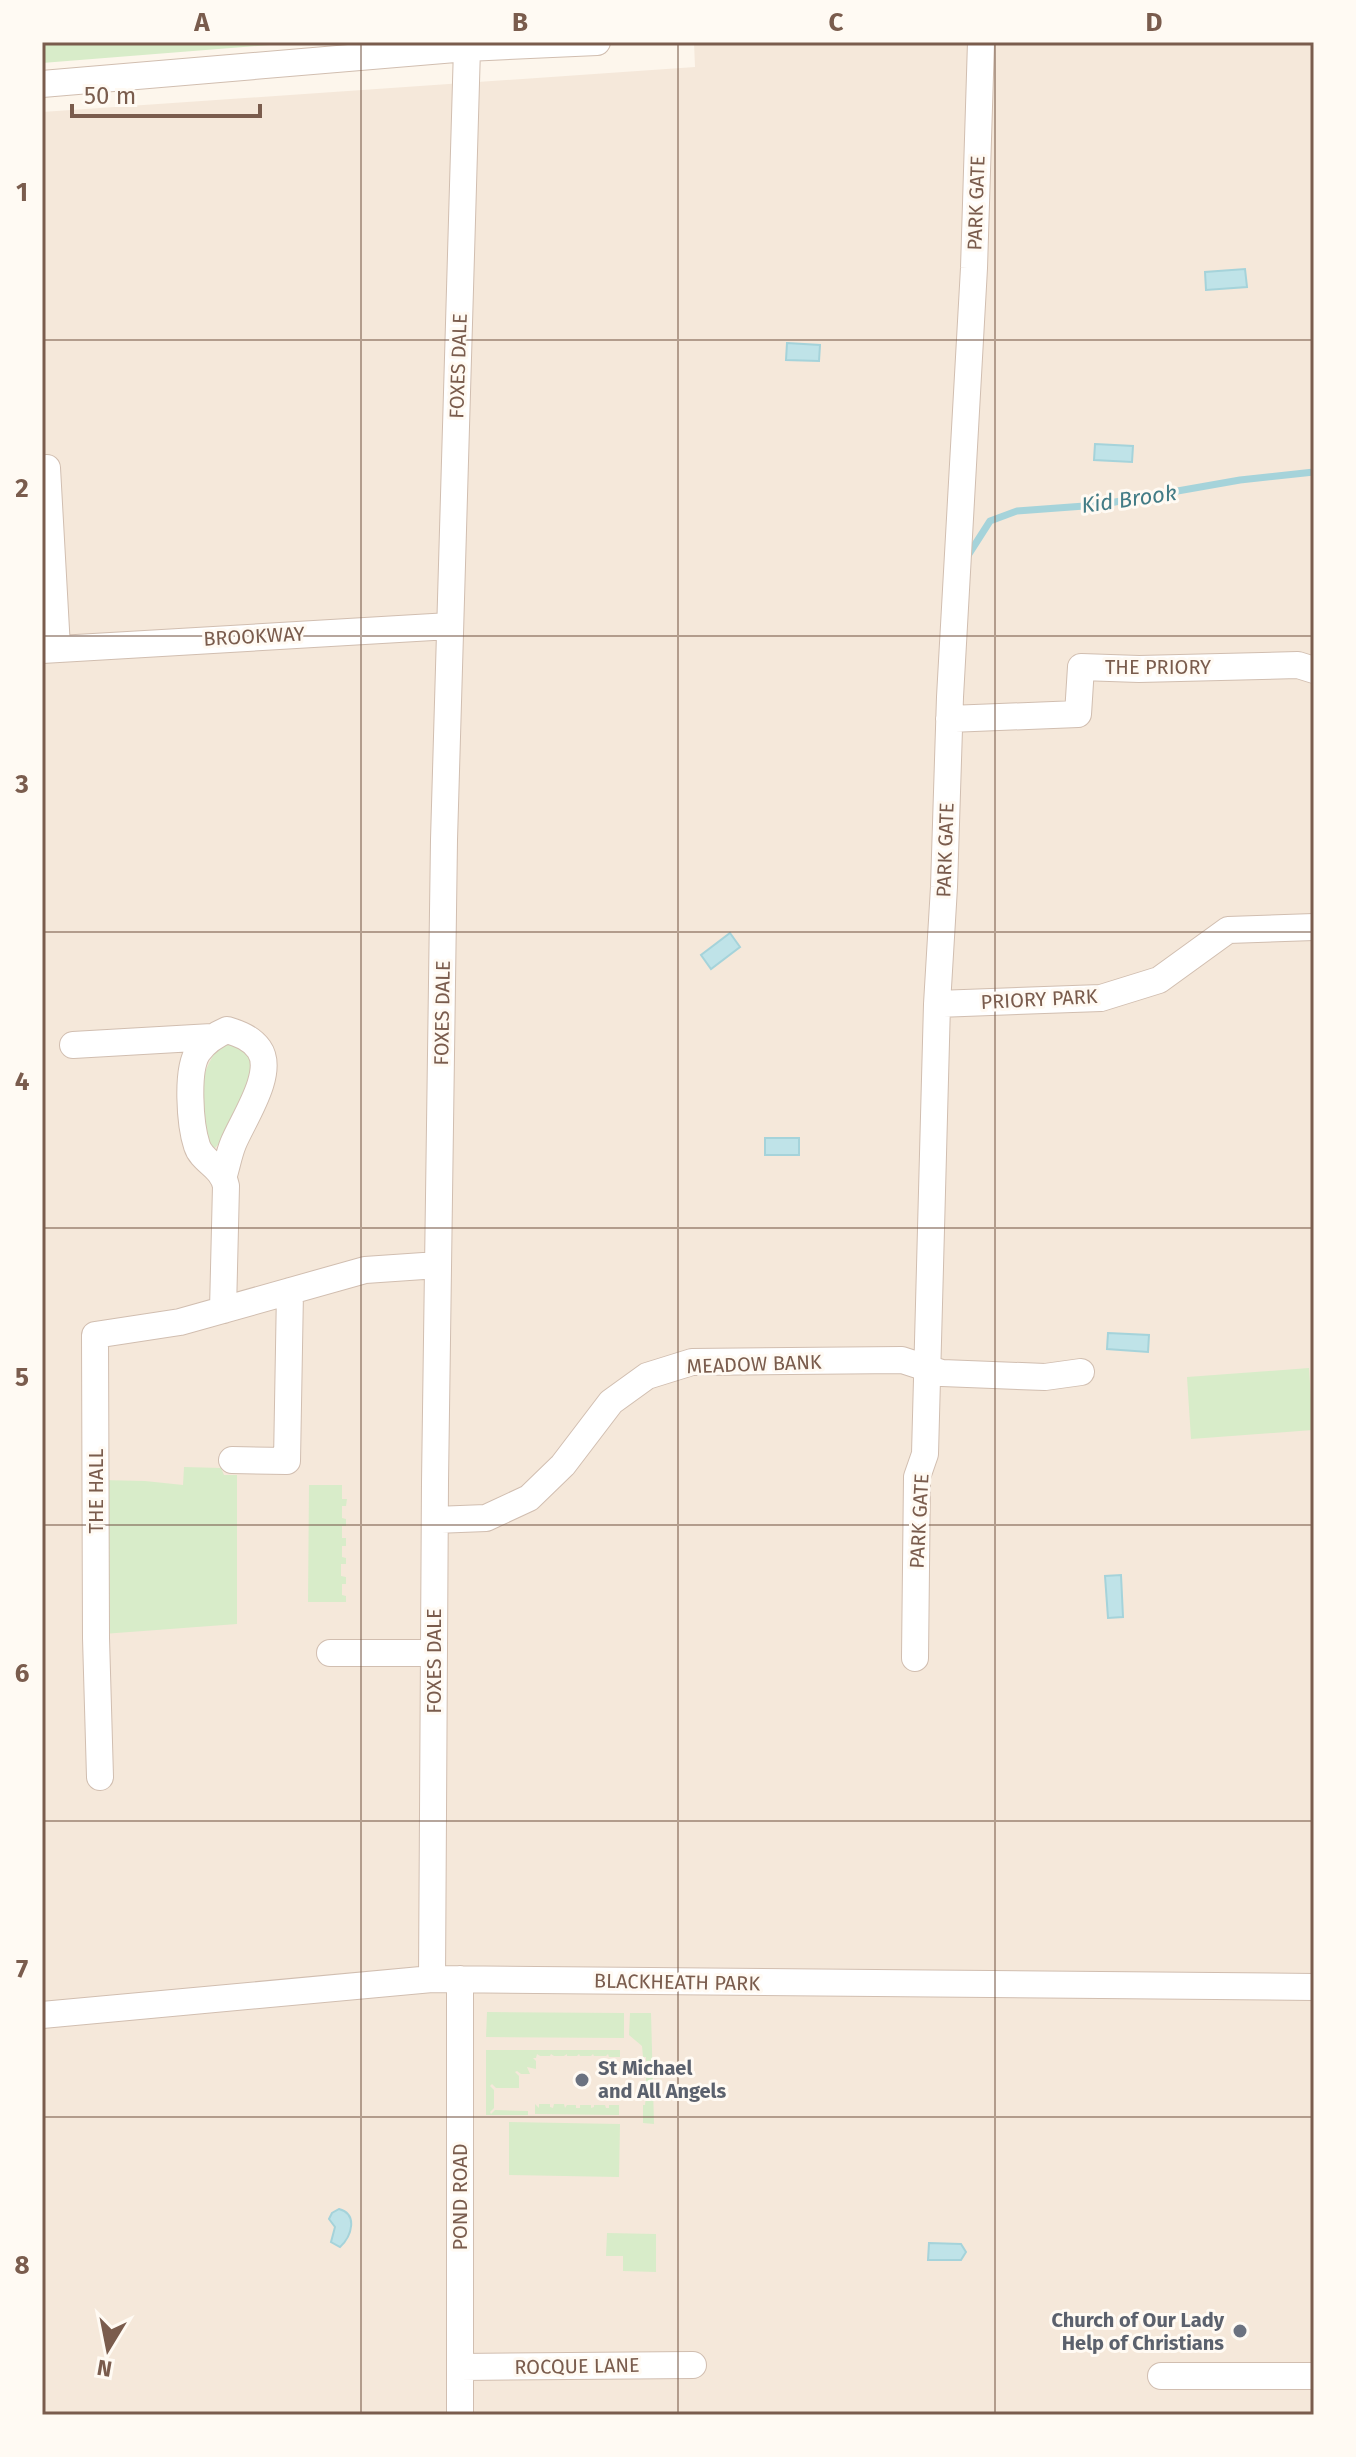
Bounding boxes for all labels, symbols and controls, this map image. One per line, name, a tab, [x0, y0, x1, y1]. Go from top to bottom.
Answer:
text: A	[193, 7, 210, 38]
text: B	[512, 7, 528, 38]
text: C	[829, 7, 844, 38]
text: D	[1146, 7, 1163, 38]
scale bar	[72, 68, 260, 118]
text: 50 m	[84, 82, 136, 110]
street label: PARK GATE	[962, 155, 990, 251]
text: 1	[16, 177, 28, 208]
street label: FOXES DALE	[444, 313, 472, 419]
text: 2	[15, 473, 29, 504]
water label: Kid Brook	[1080, 479, 1178, 519]
street label: BROOKWAY	[203, 621, 305, 651]
street label: THE PRIORY	[1105, 655, 1211, 679]
text: 3	[14, 769, 29, 800]
street label: PARK GATE	[931, 802, 959, 898]
street label: FOXES DALE	[429, 960, 455, 1066]
street label: PRIORY PARK	[980, 984, 1098, 1014]
text: 4	[15, 1066, 30, 1097]
street label: MEADOW BANK	[686, 1350, 822, 1378]
text: 5	[15, 1362, 29, 1393]
street label: THE HALL	[84, 1449, 108, 1533]
street label: PARK GATE	[905, 1473, 933, 1569]
street label: FOXES DALE	[422, 1608, 446, 1714]
text: 6	[15, 1658, 30, 1689]
text: 7	[16, 1954, 28, 1985]
street label: BLACKHEATH PARK	[594, 1969, 760, 1995]
place label: St Michael and All Angels	[598, 2056, 727, 2103]
marker: St Michael and All Angels	[573, 2071, 591, 2089]
street label: POND ROAD	[448, 2143, 472, 2251]
text: 8	[14, 2250, 30, 2281]
place label: Church of Our Lady Help of Christians	[1052, 2308, 1225, 2355]
north arrow	[68, 2309, 148, 2389]
marker: Church of Our Lady Help of Christians	[1231, 2322, 1249, 2340]
street label: ROCQUE LANE	[514, 2353, 640, 2379]
text: N	[95, 2354, 114, 2383]

